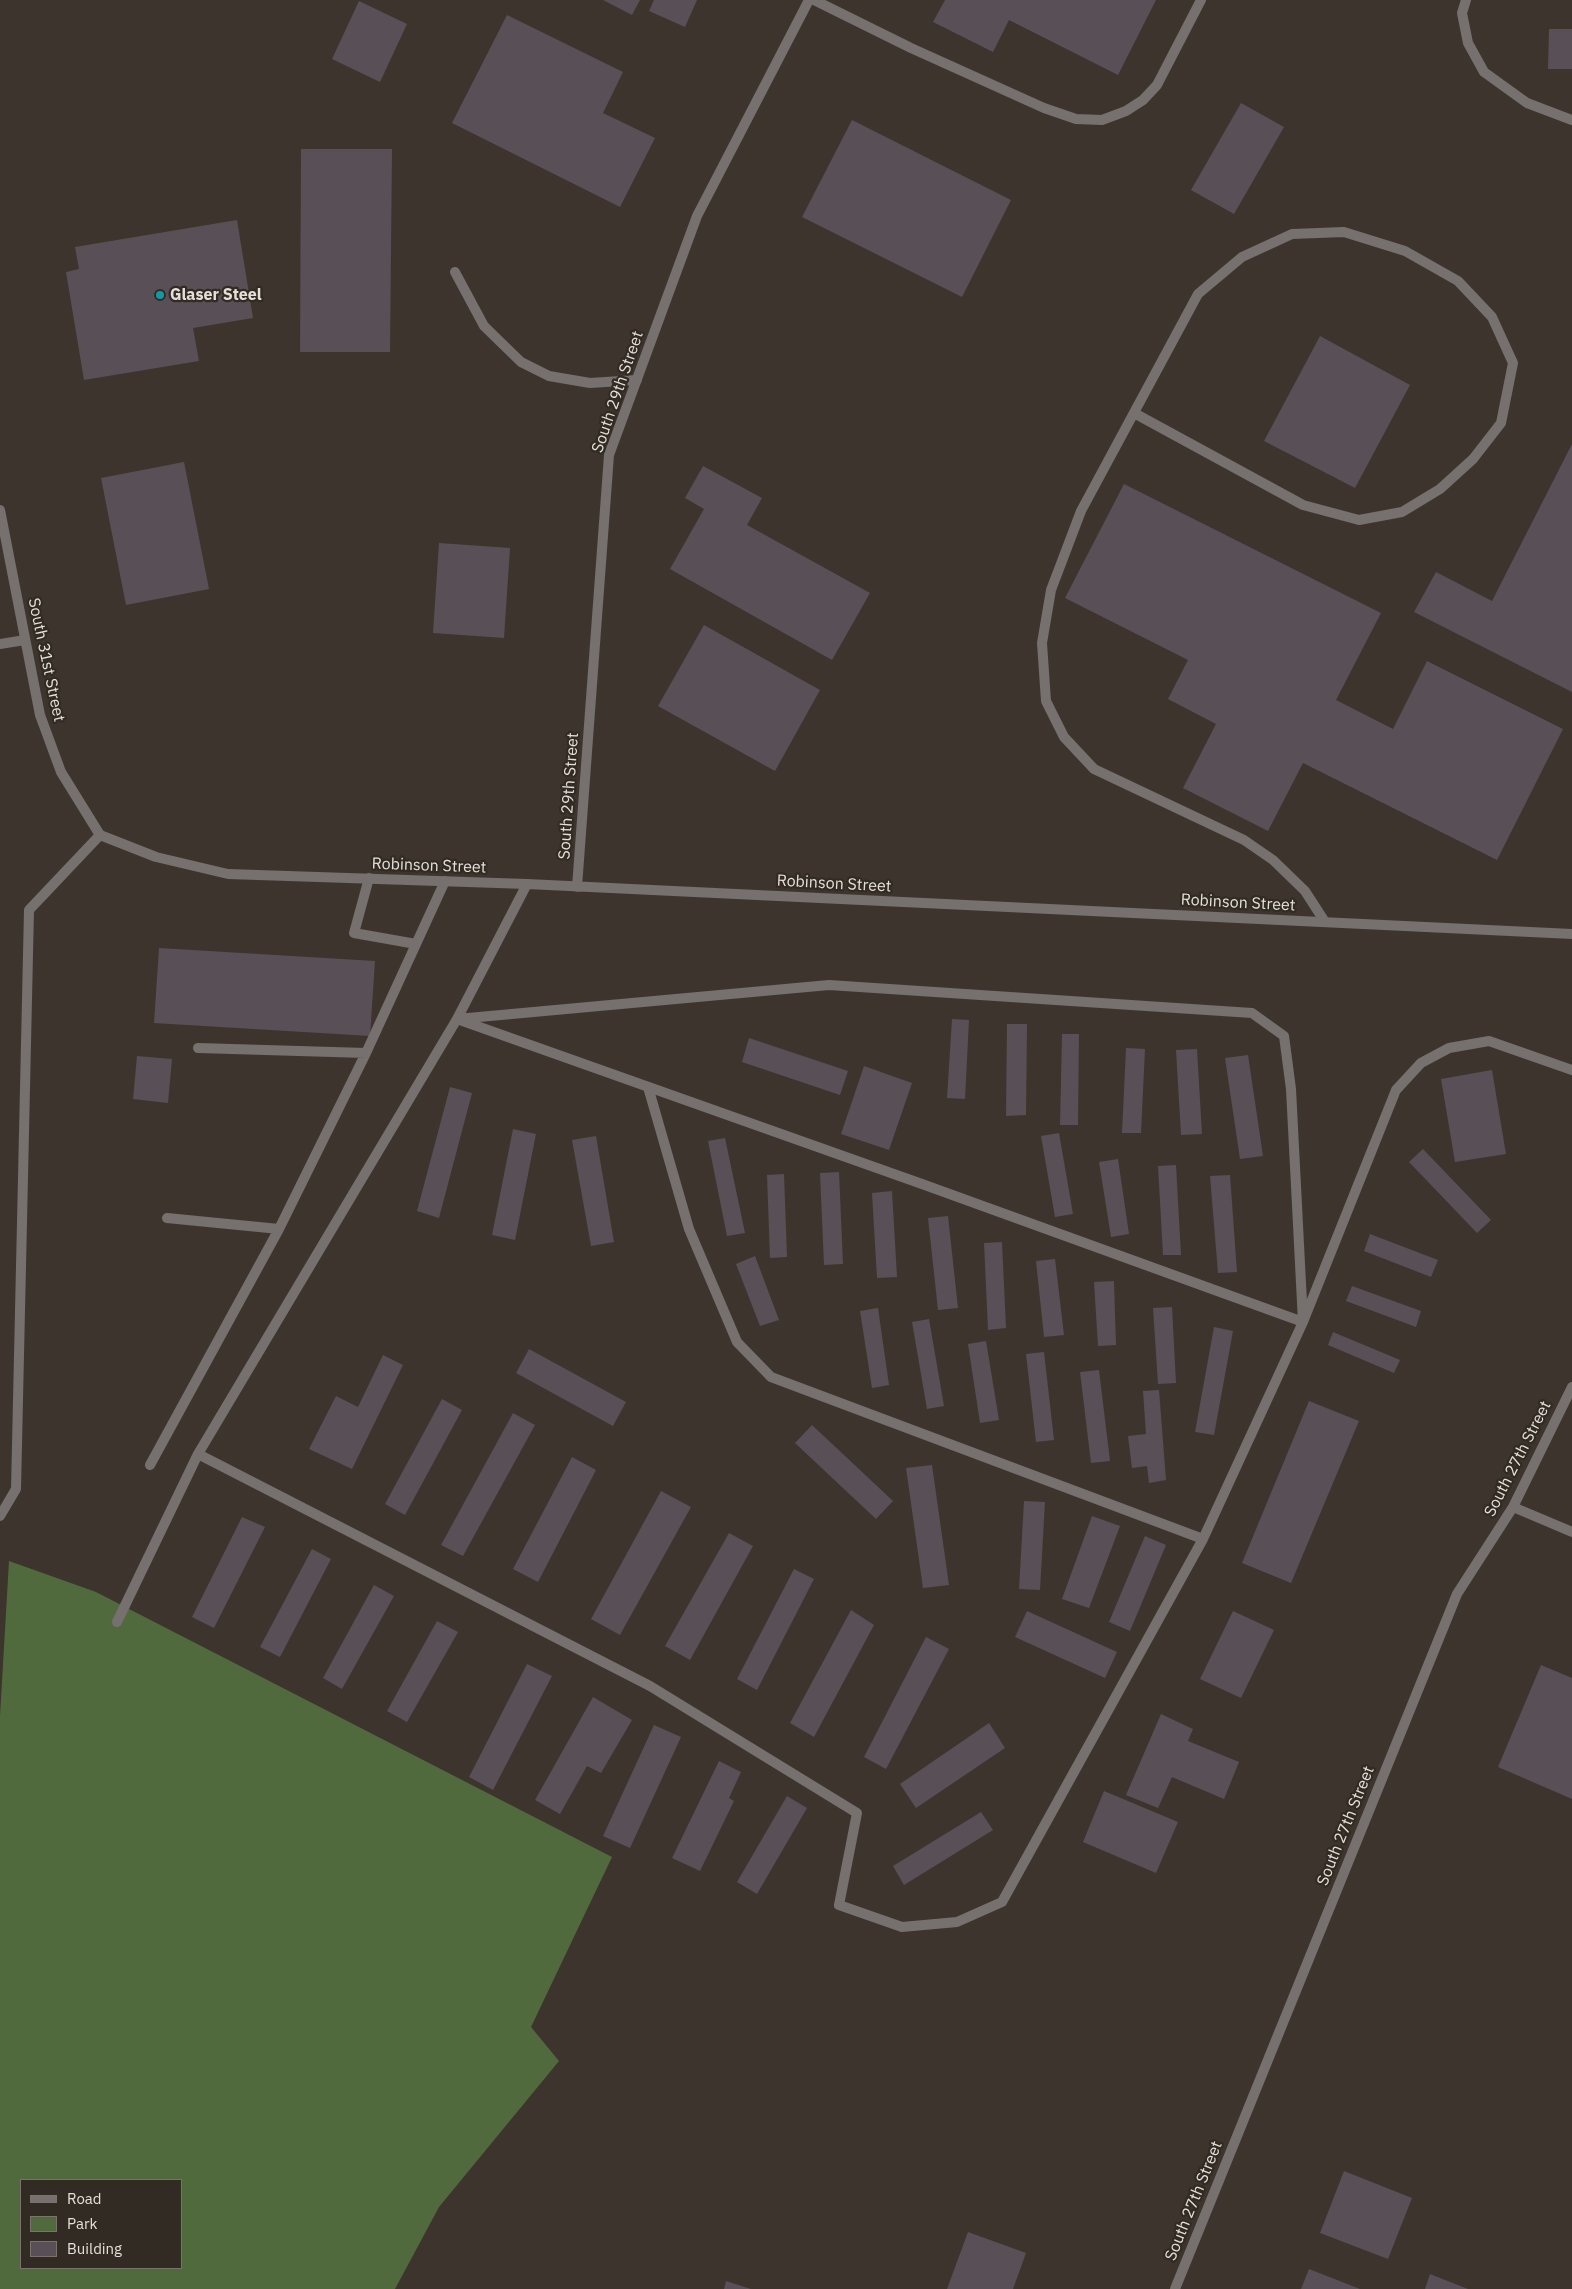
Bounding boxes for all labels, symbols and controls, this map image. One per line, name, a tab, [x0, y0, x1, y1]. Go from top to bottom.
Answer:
place label: Glaser Steel	[170, 285, 262, 305]
marker: Glaser Steel	[154, 289, 166, 301]
street label: South 29th Street	[588, 329, 648, 455]
street label: South 31st Street	[24, 596, 68, 724]
street label: South 29th Street	[555, 732, 583, 860]
street label: Robinson Street	[371, 854, 487, 878]
street label: Robinson Street	[776, 871, 892, 897]
street label: Robinson Street	[1180, 890, 1296, 916]
street label: South 27th Street	[1481, 1398, 1555, 1520]
street label: South 27th Street	[1313, 1763, 1379, 1889]
street label: South 27th Street	[1161, 2138, 1227, 2264]
legend	[20, 2179, 182, 2269]
text: Road	[67, 2189, 102, 2208]
text: Park	[67, 2214, 97, 2233]
text: Building	[67, 2239, 122, 2258]

